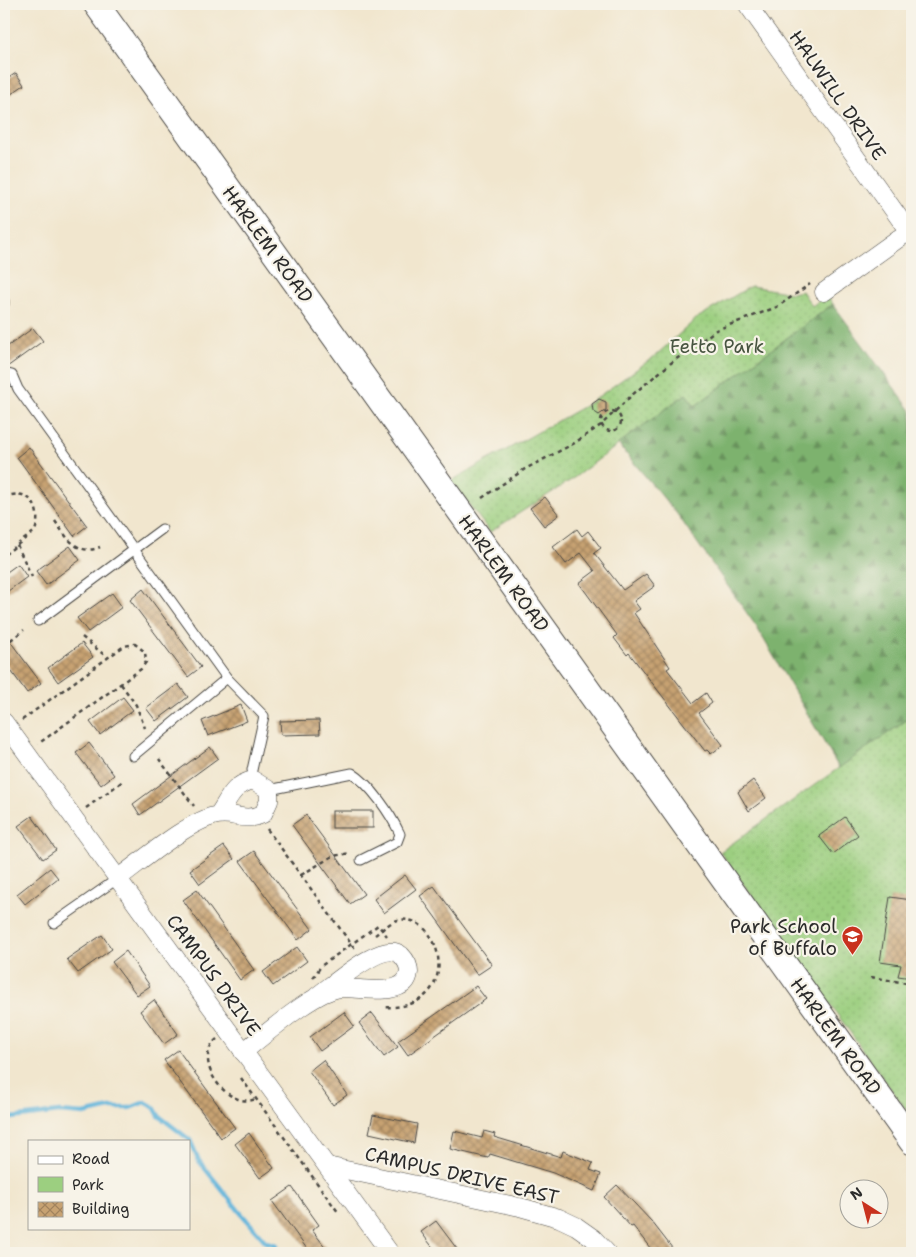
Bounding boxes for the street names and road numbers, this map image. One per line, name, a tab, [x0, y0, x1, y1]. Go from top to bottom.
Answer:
street label: HALWILL DRIVE	[783, 25, 892, 165]
street label: HARLEM ROAD	[217, 181, 319, 308]
street label: HARLEM ROAD	[453, 510, 555, 637]
street label: CAMPUS DRIVE	[161, 909, 266, 1041]
street label: HARLEM ROAD	[785, 973, 887, 1100]
street label: CAMPUS DRIVE EAST	[362, 1141, 562, 1210]

